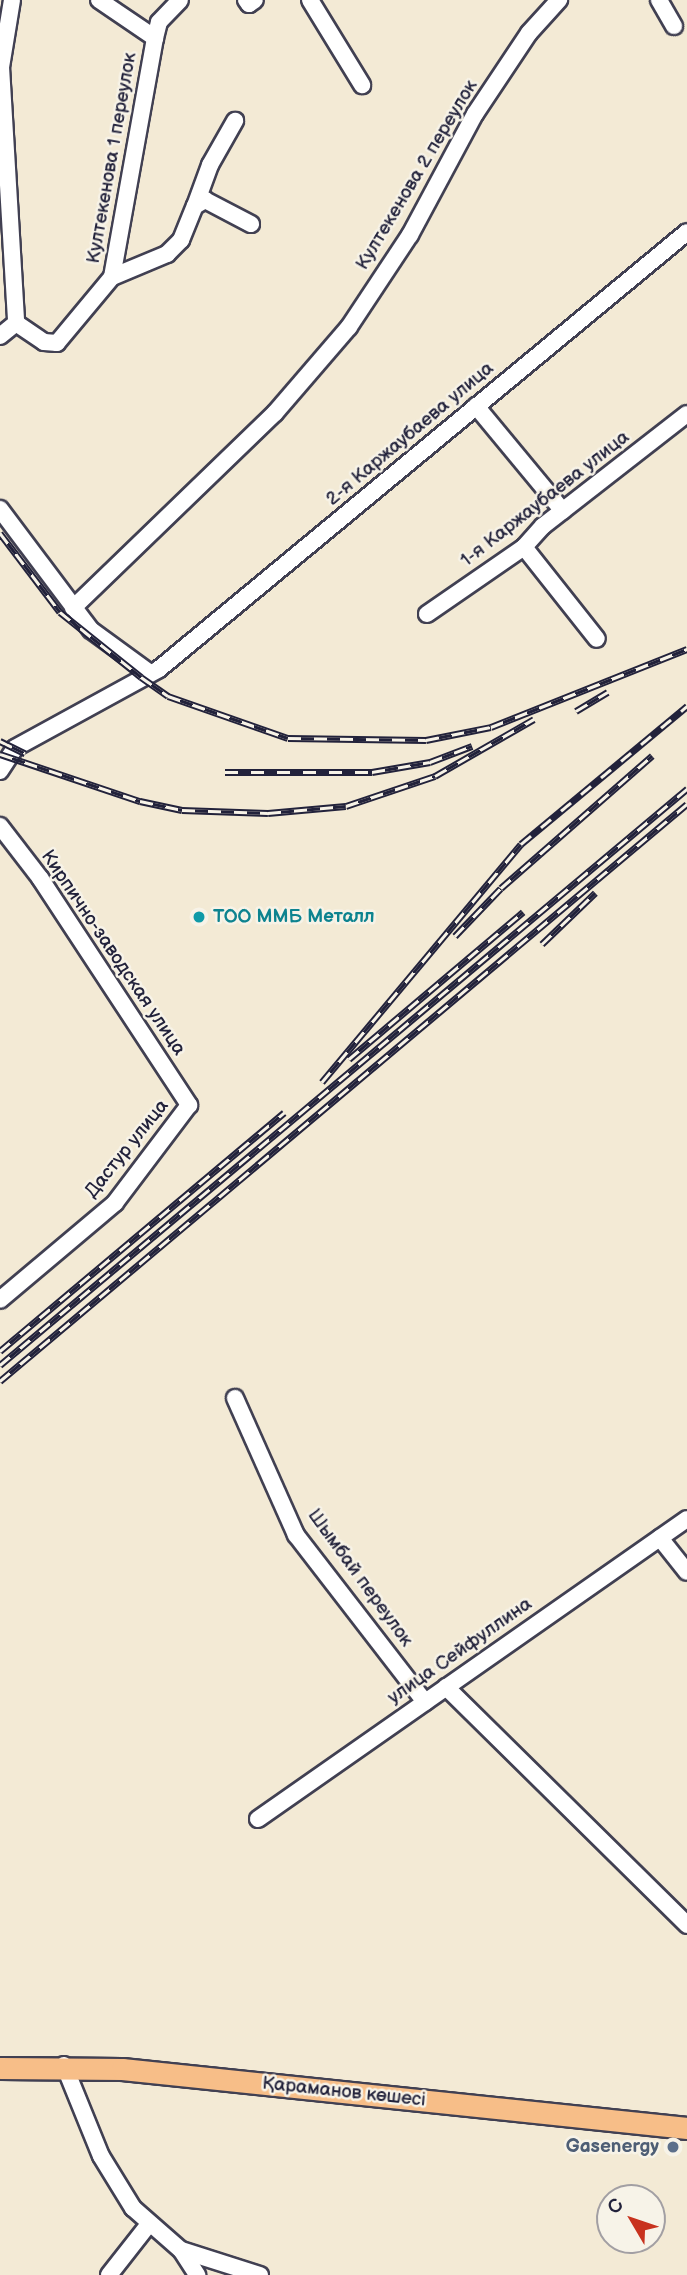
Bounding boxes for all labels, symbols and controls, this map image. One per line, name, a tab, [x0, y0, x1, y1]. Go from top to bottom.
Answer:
street label: Култекенова 1 переулок	[82, 51, 142, 265]
street label: Култекенова 2 переулок	[351, 76, 483, 274]
street label: 2-я Каржаубаева улица	[322, 357, 498, 511]
street label: 1-я Каржаубаева улица	[456, 426, 634, 572]
street label: Кирпично-заводская улица	[36, 846, 190, 1060]
place label: ТОО ММБ Металл	[213, 906, 375, 928]
marker: ТОО ММБ Металл	[191, 909, 207, 925]
street label: Дастур улица	[80, 1095, 174, 1203]
street label: Шымбай переулок	[302, 1505, 418, 1651]
street label: улица Сейфуллина	[383, 1593, 537, 1709]
street label: Қараманов көшесі	[261, 2072, 427, 2112]
place label: Gasenergy	[566, 2136, 659, 2158]
marker: Gasenergy	[665, 2139, 681, 2155]
north arrow	[596, 2184, 666, 2254]
text: С	[603, 2194, 629, 2219]

